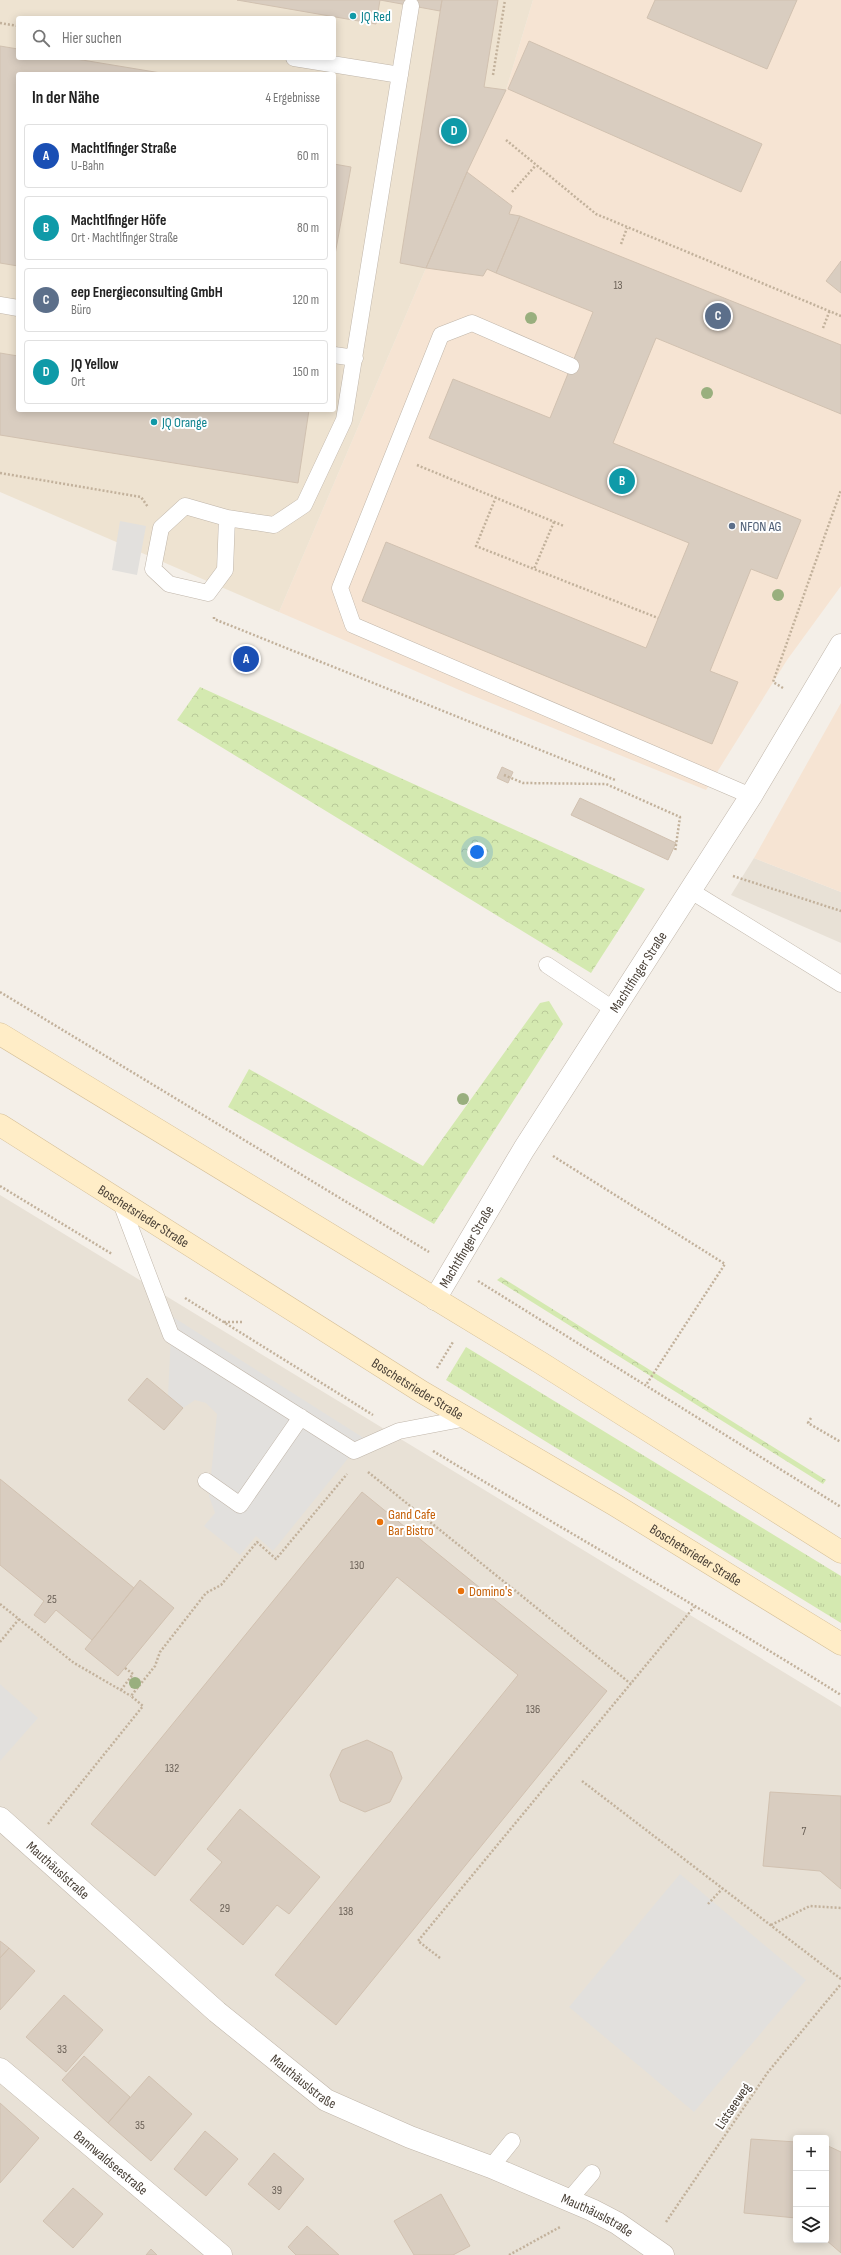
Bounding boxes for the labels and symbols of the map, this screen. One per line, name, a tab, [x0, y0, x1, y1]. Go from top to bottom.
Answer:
place label: JQ Red	[360, 8, 391, 25]
marker: JQ Red	[348, 11, 358, 21]
pin: D	[441, 116, 467, 146]
house number: 13	[613, 278, 623, 293]
pin: C	[705, 301, 731, 331]
place label: JQ Orange	[161, 414, 207, 431]
marker: JQ Orange	[149, 417, 159, 427]
pin: B	[609, 466, 635, 496]
place label: NFON AG	[740, 518, 782, 535]
marker: NFON AG	[727, 521, 737, 531]
pin: A	[233, 644, 259, 674]
your location	[467, 842, 487, 862]
street label: Machtlfinger Straße	[606, 928, 670, 1016]
street label: Boschetsrieder Straße	[95, 1181, 192, 1251]
street label: Machtlfinger Straße	[435, 1202, 497, 1291]
street label: Boschetsrieder Straße	[369, 1354, 467, 1423]
place label: Gand Cafe Bar Bistro	[388, 1506, 436, 1539]
marker: Gand Cafe Bar Bistro	[375, 1517, 385, 1527]
street label: Boschetsrieder Straße	[647, 1520, 745, 1589]
house number: 130	[350, 1558, 364, 1573]
place label: Domino's	[469, 1583, 512, 1600]
marker: Domino's	[456, 1586, 466, 1596]
house number: 25	[47, 1592, 57, 1607]
house number: 136	[526, 1702, 540, 1717]
house number: 132	[165, 1761, 179, 1776]
house number: 7	[802, 1824, 807, 1839]
street label: Mauthäuslstraße	[23, 1837, 93, 1903]
house number: 29	[220, 1901, 230, 1916]
house number: 138	[339, 1904, 353, 1919]
house number: 33	[57, 2042, 67, 2057]
street label: Mauthäuslstraße	[267, 2050, 339, 2112]
street label: Listseeweg	[711, 2079, 755, 2132]
house number: 35	[135, 2118, 145, 2133]
street label: Bannwaldseestraße	[70, 2126, 151, 2198]
house number: 39	[272, 2183, 282, 2198]
street label: Mauthäuslstraße	[559, 2189, 637, 2240]

